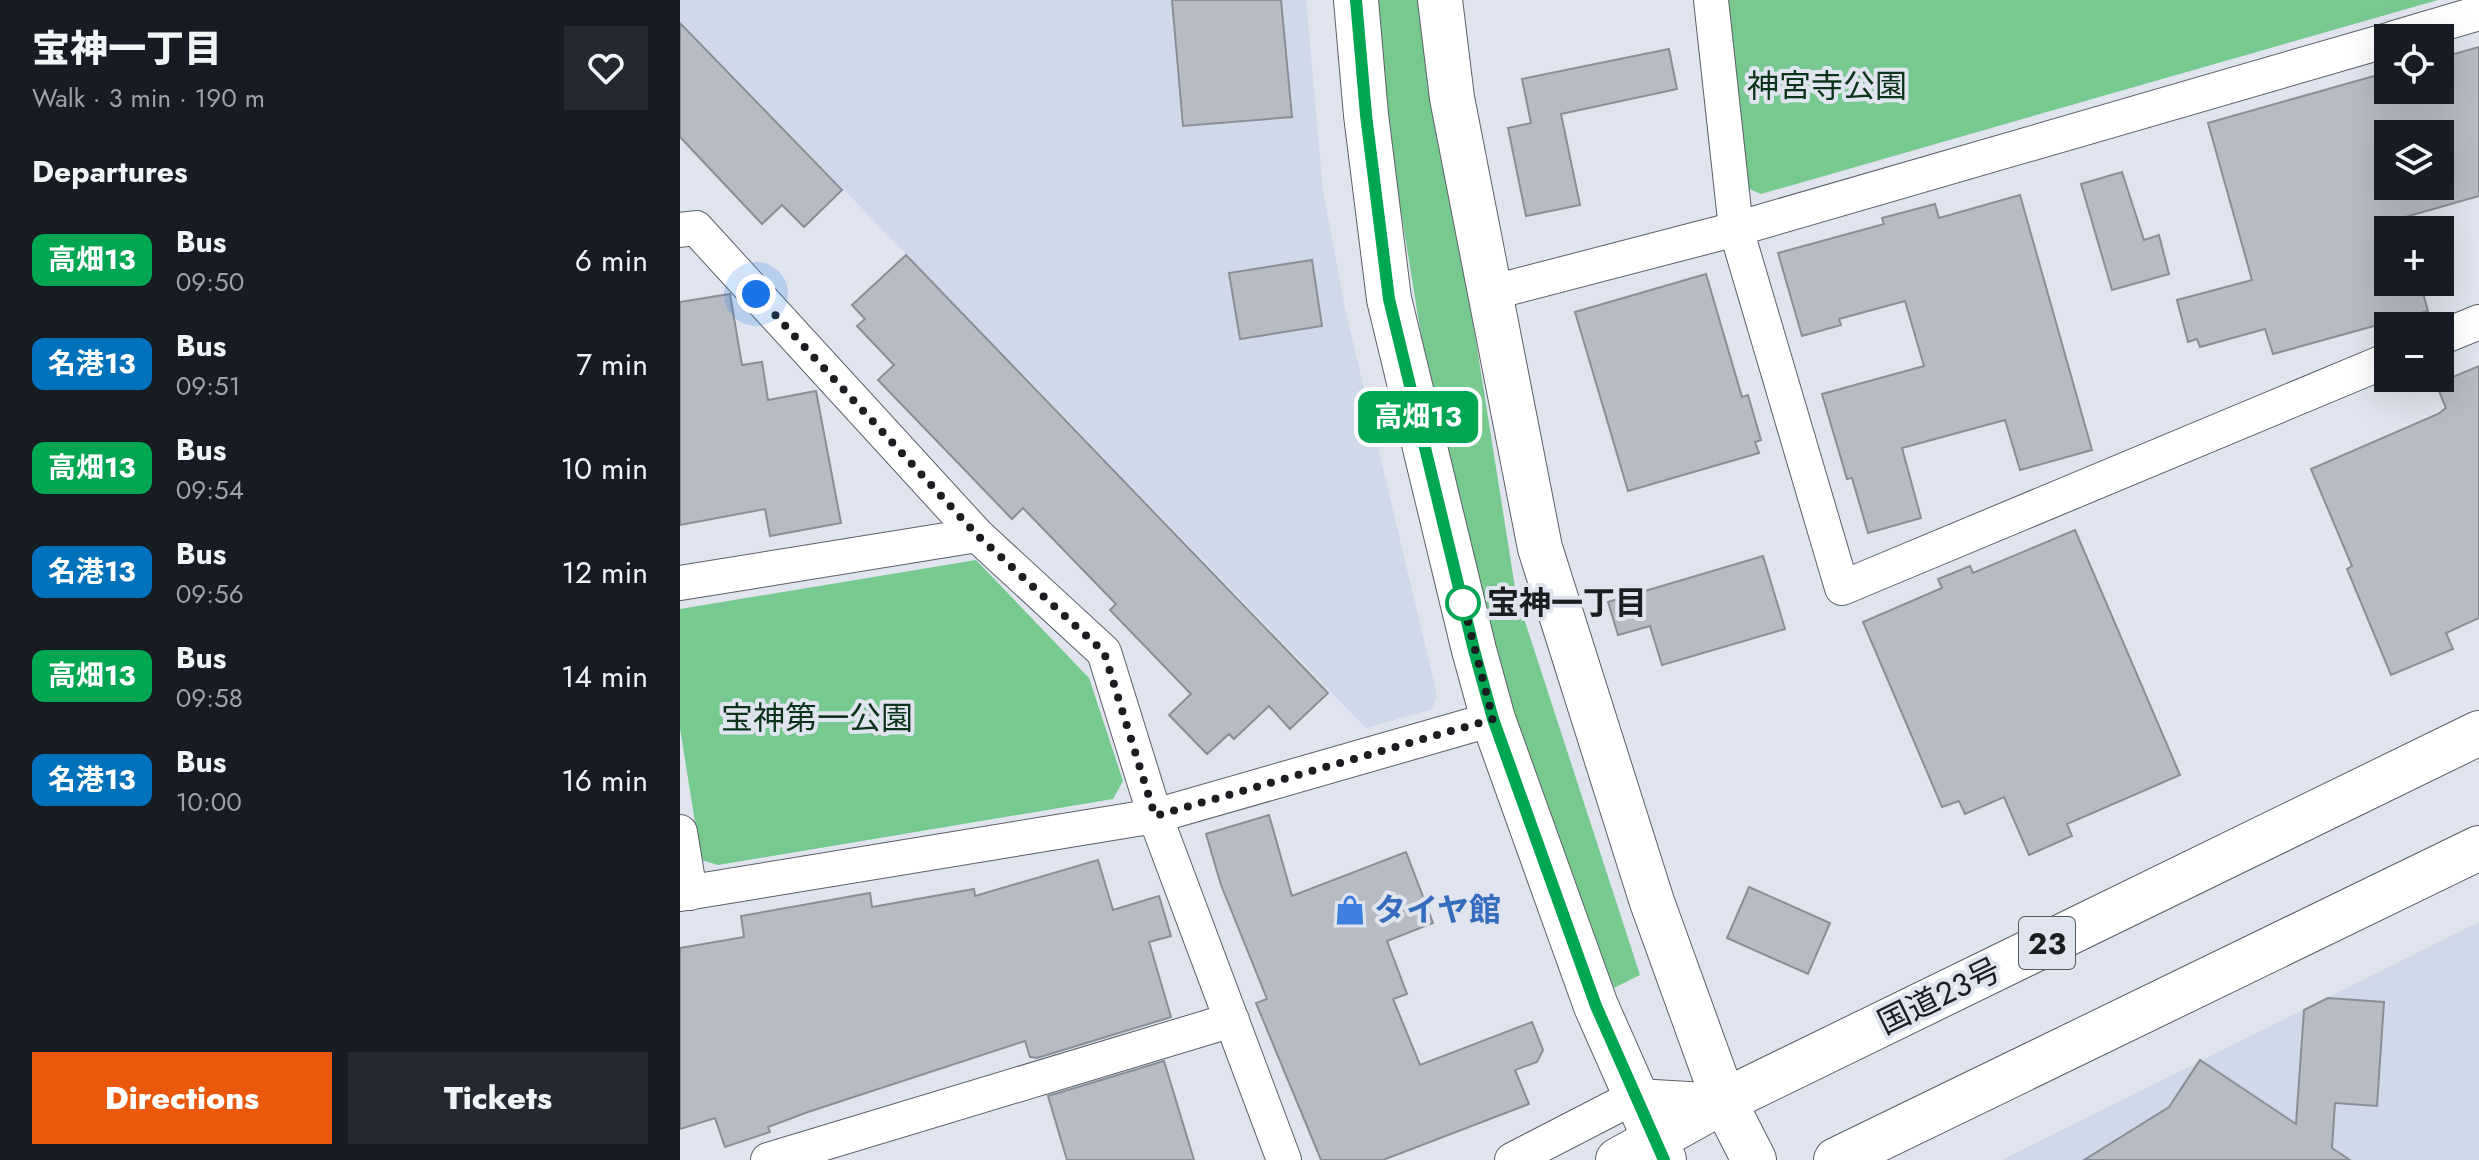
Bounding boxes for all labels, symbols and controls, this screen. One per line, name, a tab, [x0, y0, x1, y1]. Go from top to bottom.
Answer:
text: 宝神一丁目	[32, 21, 222, 76]
map controls	[2374, 24, 2454, 392]
button: locate	[2374, 24, 2454, 104]
button: heart	[564, 26, 648, 110]
park label: 神宮寺公園	[1747, 63, 1907, 109]
text: Walk · 3 min · 190 m	[32, 79, 265, 117]
button: layers	[2374, 120, 2454, 200]
text: Departures	[32, 150, 188, 193]
button: +	[2374, 216, 2454, 296]
text: Bus	[176, 220, 227, 263]
text: 高畑13	[48, 239, 136, 280]
text: 6 min	[575, 239, 648, 282]
text: 09:50	[176, 263, 244, 301]
your location	[736, 274, 776, 314]
button: −	[2374, 312, 2454, 392]
text: Bus	[176, 324, 227, 367]
text: 名港13	[48, 343, 136, 384]
text: 7 min	[576, 343, 648, 386]
text: 09:51	[176, 367, 240, 405]
line badge: 高畑13	[1362, 391, 1474, 443]
text: 高畑13	[1374, 396, 1462, 437]
text: Bus	[176, 428, 227, 471]
text: 高畑13	[48, 447, 136, 488]
text: 10 min	[561, 447, 648, 490]
text: 09:54	[176, 471, 244, 509]
text: Bus	[176, 532, 227, 575]
text: 名港13	[48, 551, 136, 592]
text: 12 min	[561, 551, 648, 594]
text: 09:56	[176, 575, 244, 613]
place label: 宝神一丁目	[1487, 580, 1647, 626]
marker: 宝神一丁目	[1446, 586, 1480, 620]
text: Bus	[176, 636, 227, 679]
text: 高畑13	[48, 655, 136, 696]
text: 14 min	[561, 655, 648, 698]
text: 09:58	[176, 679, 243, 717]
park label: 宝神第一公園	[721, 695, 913, 741]
text: Bus	[176, 740, 227, 783]
text: 名港13	[48, 759, 136, 800]
text: 16 min	[561, 759, 648, 802]
text: 10:00	[176, 783, 242, 821]
place label: タイヤ館	[1374, 887, 1501, 933]
shop icon: タイヤ館	[1333, 893, 1367, 927]
road number: 23	[2019, 917, 2075, 969]
street label: 国道23号	[1870, 946, 2008, 1046]
button: Directions	[32, 1052, 332, 1144]
button: Tickets	[348, 1052, 648, 1144]

